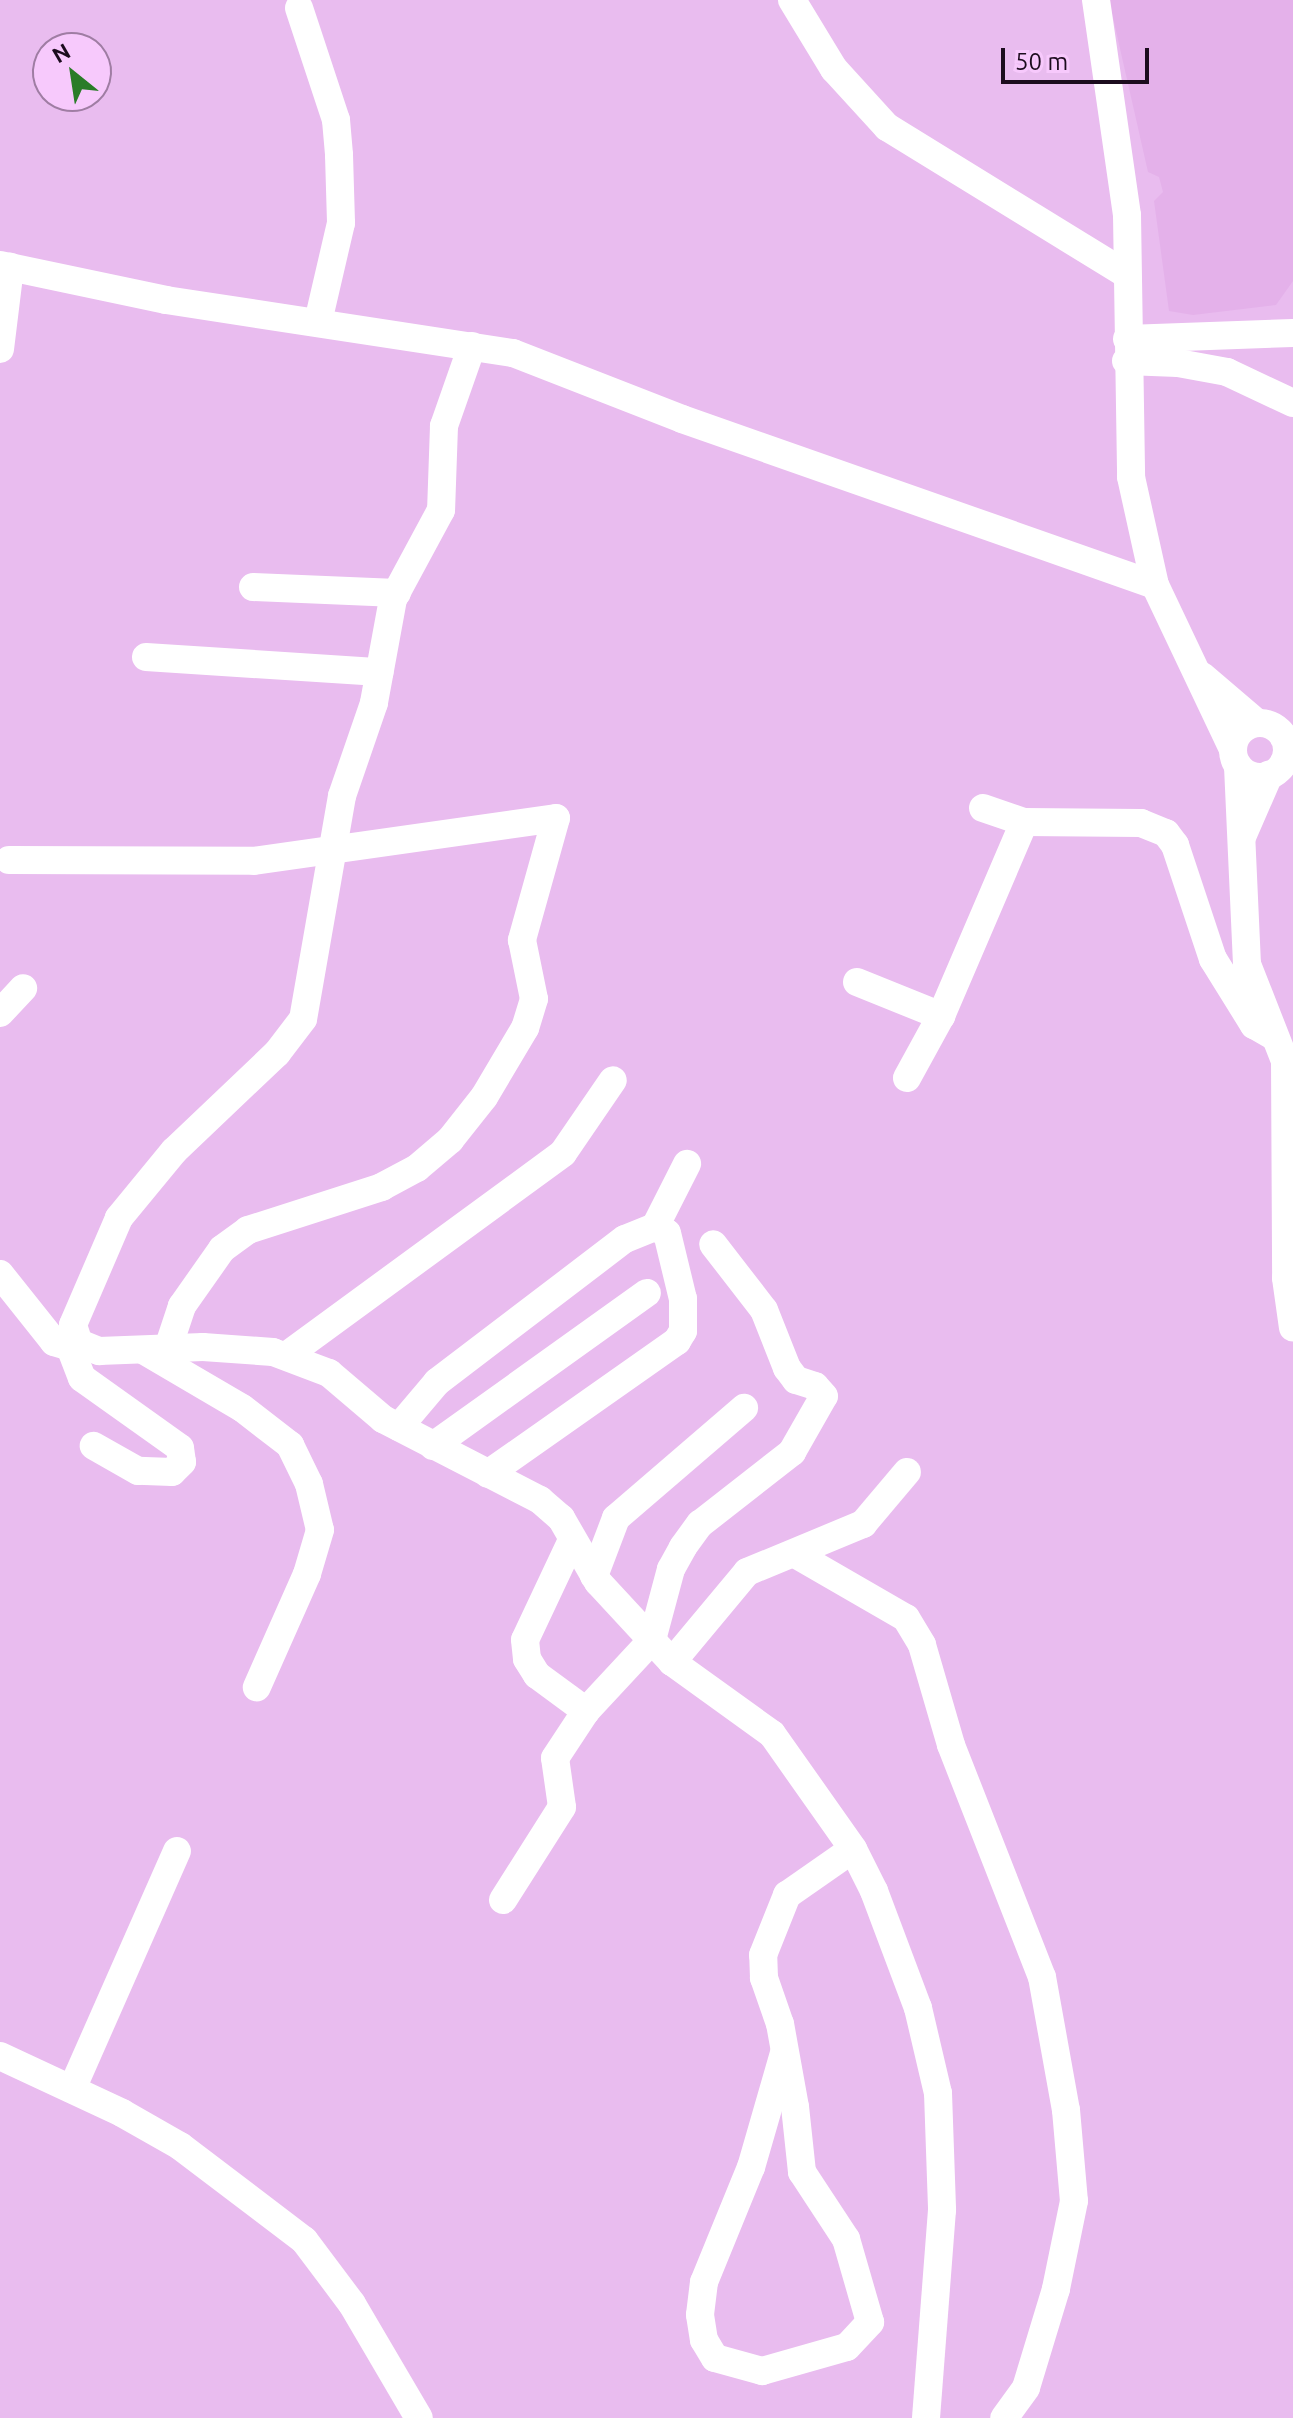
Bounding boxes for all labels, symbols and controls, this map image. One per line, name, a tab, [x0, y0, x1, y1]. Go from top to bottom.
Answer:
north arrow	[32, 32, 112, 112]
scale bar	[1005, 32, 1153, 82]
text: N	[47, 38, 74, 67]
text: 50 m	[1015, 48, 1068, 75]

